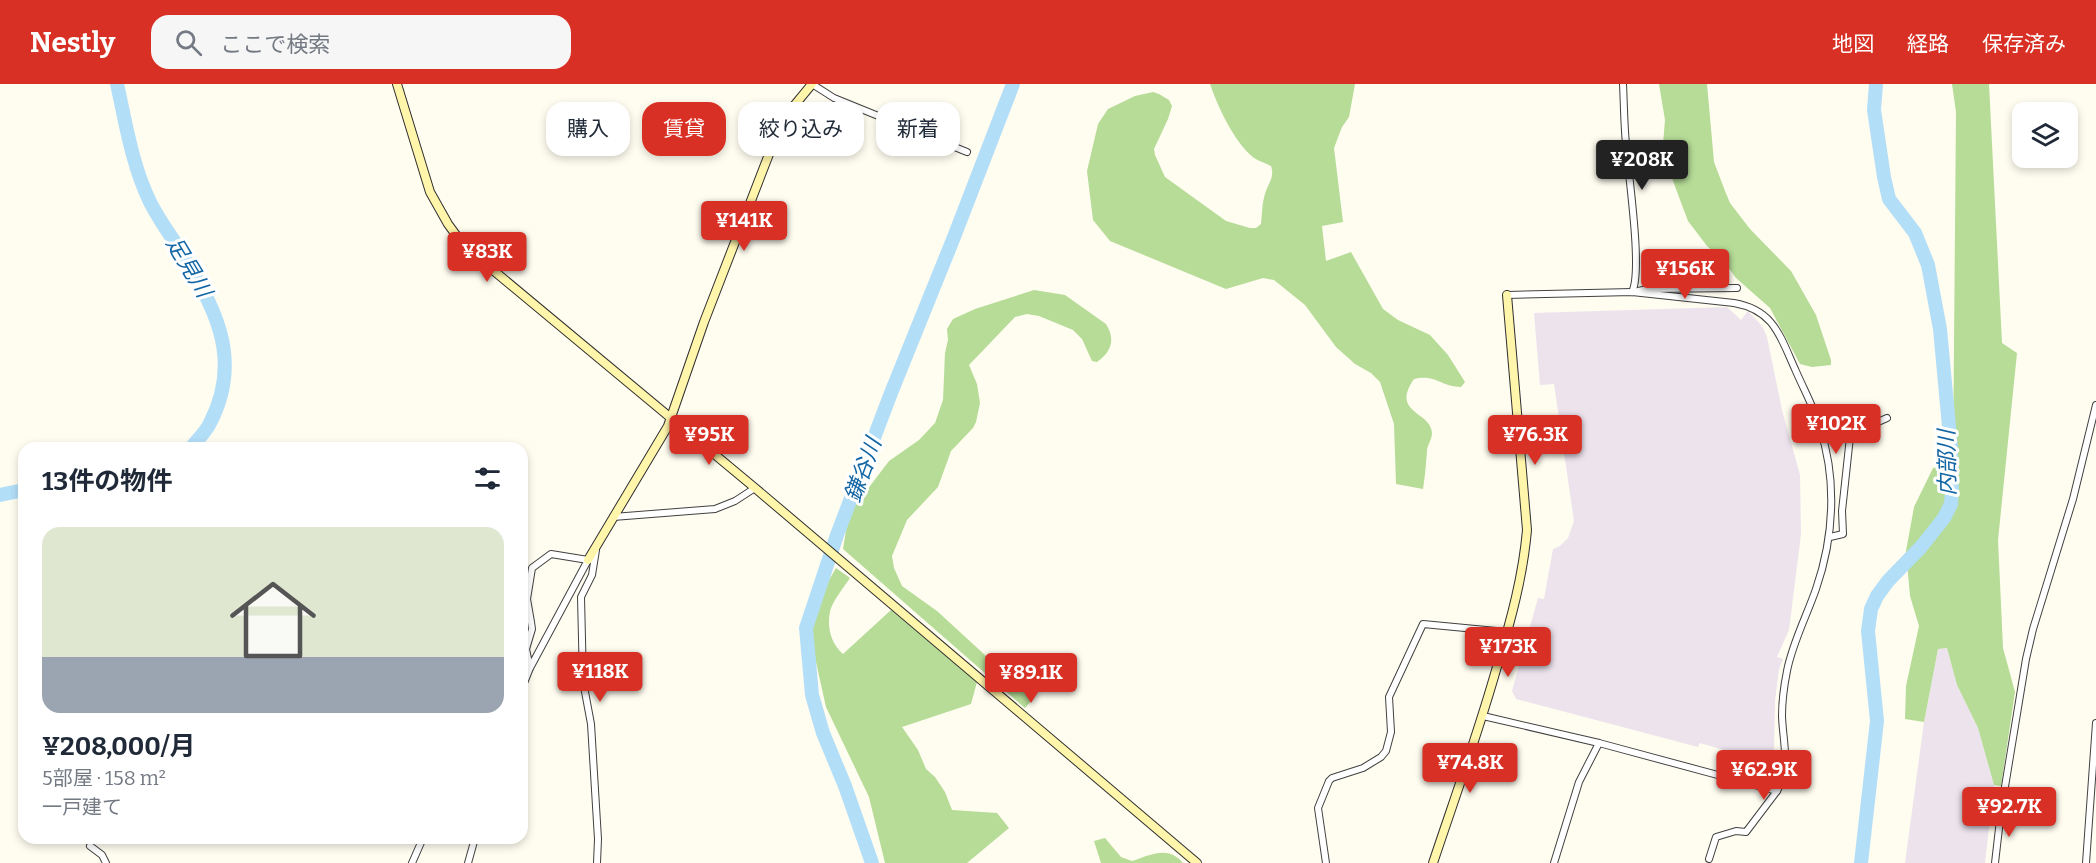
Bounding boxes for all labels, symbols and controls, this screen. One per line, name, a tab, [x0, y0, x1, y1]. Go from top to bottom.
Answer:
search box	[151, 15, 571, 69]
text: Nestly	[30, 26, 115, 59]
icon: search	[172, 26, 205, 59]
text: ここで検索	[220, 31, 330, 58]
text: 地図	[1832, 31, 1874, 57]
text: 経路	[1907, 31, 1949, 57]
text: 保存済み	[1982, 31, 2066, 57]
chip: 購入	[546, 102, 630, 156]
chip: 賃貸	[642, 102, 726, 156]
chip: 絞り込み	[738, 102, 864, 156]
chip: 新着	[876, 102, 960, 156]
map controls	[2012, 102, 2078, 168]
button: layers	[2012, 102, 2078, 168]
pin: ¥208K	[1600, 140, 1684, 191]
text: ¥208K	[1610, 147, 1674, 171]
pin: ¥141K	[702, 201, 786, 252]
text: ¥141K	[715, 208, 773, 232]
water label: 足見川	[160, 232, 219, 304]
pin: ¥83K	[451, 232, 523, 283]
text: ¥83K	[461, 239, 513, 263]
pin: ¥156K	[1643, 249, 1727, 300]
text: ¥156K	[1655, 256, 1715, 280]
pin: ¥102K	[1794, 404, 1878, 455]
text: ¥102K	[1806, 411, 1866, 435]
pin: ¥95K	[673, 415, 745, 466]
pin: ¥76.3K	[1486, 415, 1584, 466]
text: ¥95K	[683, 422, 735, 446]
text: ¥76.3K	[1502, 422, 1568, 446]
water label: 内部川	[1933, 428, 1961, 496]
water label: 鎌谷川	[839, 433, 888, 506]
icon: filters	[471, 462, 504, 495]
text: 13件の物件	[42, 466, 172, 497]
icon: home	[219, 566, 327, 674]
pin: ¥173K	[1466, 627, 1550, 678]
text: ¥173K	[1479, 634, 1537, 658]
pin: ¥118K	[558, 652, 642, 703]
pin: ¥89.1K	[982, 653, 1080, 704]
text: ¥118K	[571, 659, 629, 683]
text: ¥89.1K	[999, 660, 1063, 684]
text: ¥208,000/月	[42, 731, 195, 762]
pin: ¥74.8K	[1421, 743, 1519, 794]
text: ¥74.8K	[1436, 750, 1504, 774]
pin: ¥62.9K	[1715, 750, 1813, 801]
text: ¥62.9K	[1730, 757, 1798, 781]
text: 5部屋 · 158 m²	[42, 766, 166, 790]
pin: ¥92.7K	[1960, 787, 2058, 838]
text: ¥92.7K	[1976, 794, 2042, 818]
text: 一戸建て	[42, 795, 122, 819]

